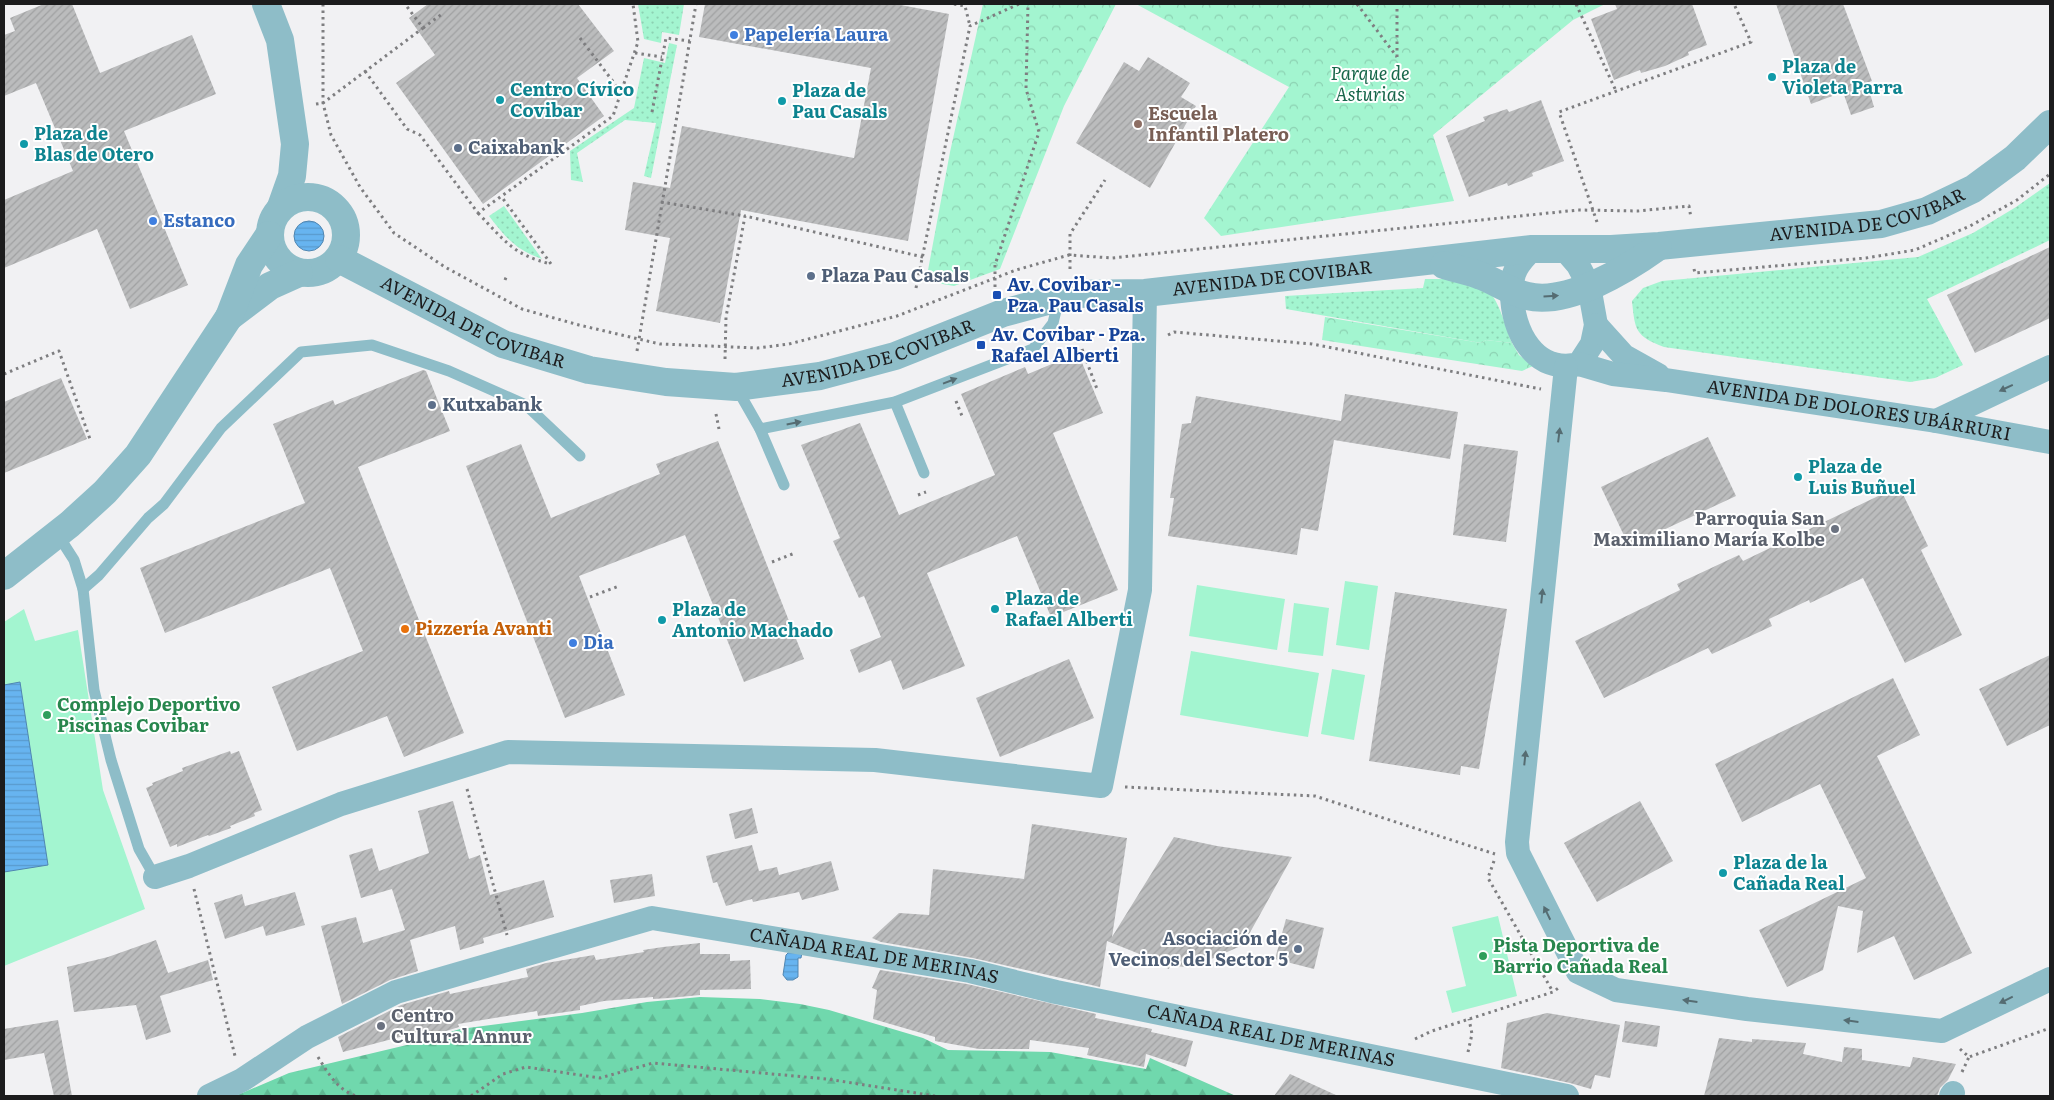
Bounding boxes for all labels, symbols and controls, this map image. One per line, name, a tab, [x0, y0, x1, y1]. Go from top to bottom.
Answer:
place label: Papelería Laura	[744, 20, 889, 47]
marker: Papelería Laura	[728, 29, 740, 41]
place label: Plaza de Violeta Parra	[1782, 52, 1904, 100]
park label: Parque de Asturias	[1330, 59, 1410, 107]
marker: Plaza de Violeta Parra	[1766, 71, 1778, 83]
place label: Centro Cívico Covibar	[510, 75, 634, 123]
place label: Plaza de Pau Casals	[792, 76, 887, 124]
marker: Centro Cívico Covibar	[494, 94, 506, 106]
marker: Plaza de Pau Casals	[776, 95, 788, 107]
place label: Escuela Infantil Platero	[1148, 99, 1289, 147]
marker: Escuela Infantil Platero	[1132, 118, 1144, 130]
place label: Plaza de Blas de Otero	[34, 119, 154, 167]
place label: Caixabank	[468, 133, 566, 160]
marker: Plaza de Blas de Otero	[18, 138, 30, 150]
marker: Caixabank	[452, 142, 464, 154]
street label: AVENIDA DE COVIBAR	[1768, 180, 1969, 247]
place label: Estanco	[163, 206, 235, 233]
marker: Estanco	[147, 215, 159, 227]
street label: AVENIDA DE COVIBAR	[1171, 252, 1374, 302]
place label: Plaza Pau Casals	[821, 261, 969, 288]
street label: AVENIDA DE COVIBAR	[376, 268, 569, 374]
marker: Plaza Pau Casals	[805, 270, 817, 282]
place label: Av. Covibar - Pza. Pau Casals	[1007, 270, 1144, 318]
marker: Av. Covibar - Pza. Pau Casals	[991, 289, 1003, 301]
one-way arrow	[1543, 292, 1559, 300]
street label: AVENIDA DE COVIBAR	[779, 311, 978, 393]
place label: Av. Covibar - Pza. Rafael Alberti	[991, 320, 1146, 368]
marker: Av. Covibar - Pza. Rafael Alberti	[975, 339, 987, 351]
street label: AVENIDA DE DOLORES UBÁRRURI	[1705, 371, 2013, 447]
one-way arrow	[943, 377, 958, 384]
one-way arrow	[1999, 384, 2013, 392]
place label: Kutxabank	[442, 390, 543, 417]
marker: Kutxabank	[426, 399, 438, 411]
one-way arrow	[786, 418, 802, 426]
one-way arrow	[1555, 426, 1563, 442]
place label: Plaza de Luis Buñuel	[1808, 452, 1916, 500]
marker: Plaza de Luis Buñuel	[1792, 471, 1804, 483]
place label: Parroquia San Maximiliano María Kolbe	[1593, 504, 1825, 552]
marker: Parroquia San Maximiliano María Kolbe	[1829, 523, 1841, 535]
place label: Plaza de Rafael Alberti	[1005, 584, 1133, 632]
one-way arrow	[1538, 588, 1546, 604]
place label: Plaza de Antonio Machado	[672, 595, 833, 643]
marker: Plaza de Rafael Alberti	[989, 603, 1001, 615]
place label: Pizzería Avanti	[415, 614, 553, 641]
marker: Plaza de Antonio Machado	[656, 614, 668, 626]
marker: Pizzería Avanti	[399, 623, 411, 635]
place label: Dia	[583, 628, 615, 655]
marker: Dia	[567, 637, 579, 649]
place label: Complejo Deportivo Piscinas Covibar	[57, 690, 240, 738]
marker: Complejo Deportivo Piscinas Covibar	[41, 709, 53, 721]
one-way arrow	[1522, 750, 1530, 766]
place label: Plaza de la Cañada Real	[1733, 848, 1845, 896]
marker: Plaza de la Cañada Real	[1717, 867, 1729, 879]
one-way arrow	[1543, 906, 1551, 920]
street label: CAÑADA REAL DE MERINAS	[748, 919, 1002, 990]
place label: Asociación de Vecinos del Sector 5	[1109, 924, 1288, 972]
place label: Pista Deportiva de Barrio Cañada Real	[1493, 931, 1669, 979]
marker: Asociación de Vecinos del Sector 5	[1292, 943, 1304, 955]
marker: Pista Deportiva de Barrio Cañada Real	[1477, 950, 1489, 962]
street label: CAÑADA REAL DE MERINAS	[1145, 996, 1398, 1073]
one-way arrow	[1682, 996, 1698, 1004]
one-way arrow	[1999, 997, 2013, 1005]
place label: Centro Cultural Annur	[391, 1001, 532, 1049]
one-way arrow	[1843, 1017, 1859, 1025]
marker: Centro Cultural Annur	[375, 1020, 387, 1032]

